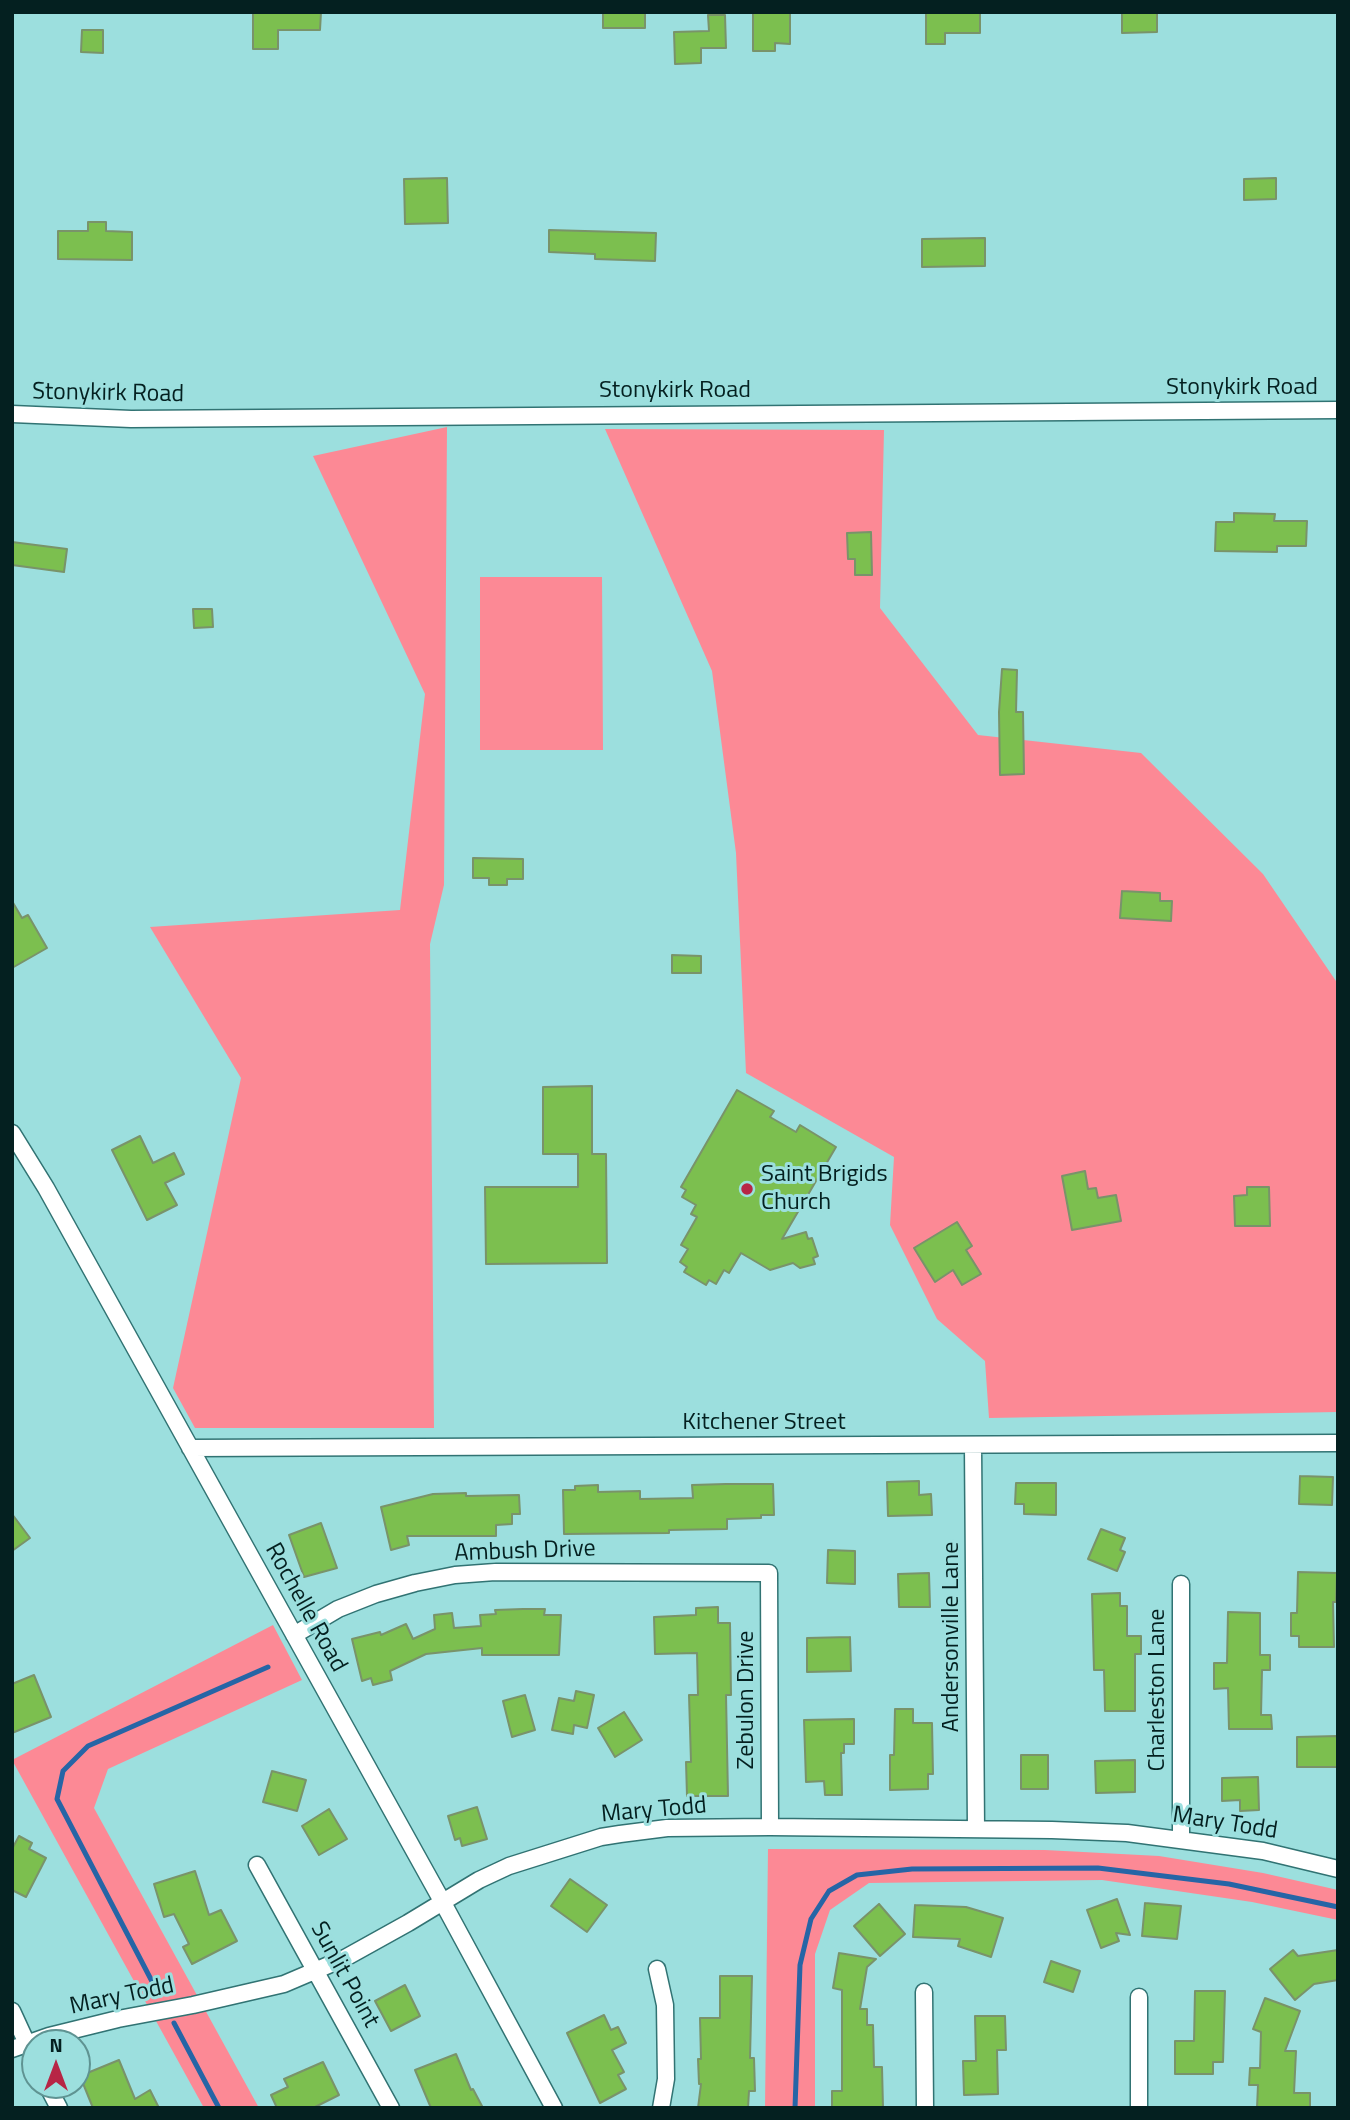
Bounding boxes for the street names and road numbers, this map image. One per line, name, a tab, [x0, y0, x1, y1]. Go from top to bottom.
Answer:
street label: Stonykirk Road	[1166, 374, 1318, 402]
street label: Stonykirk Road	[599, 377, 751, 405]
street label: Stonykirk Road	[32, 378, 184, 410]
street label: Kitchener Street	[682, 1409, 846, 1437]
street label: Ambush Drive	[454, 1535, 596, 1569]
street label: Rochelle Road	[258, 1538, 352, 1678]
street label: Andersonville Lane	[938, 1542, 966, 1732]
street label: Charleston Lane	[1144, 1609, 1172, 1771]
street label: Zebulon Drive	[733, 1631, 761, 1769]
street label: Mary Todd	[600, 1792, 708, 1830]
street label: Mary Todd	[1170, 1801, 1280, 1847]
street label: Sunlit Point	[303, 1917, 385, 2033]
street label: Mary Todd	[67, 1972, 177, 2022]

